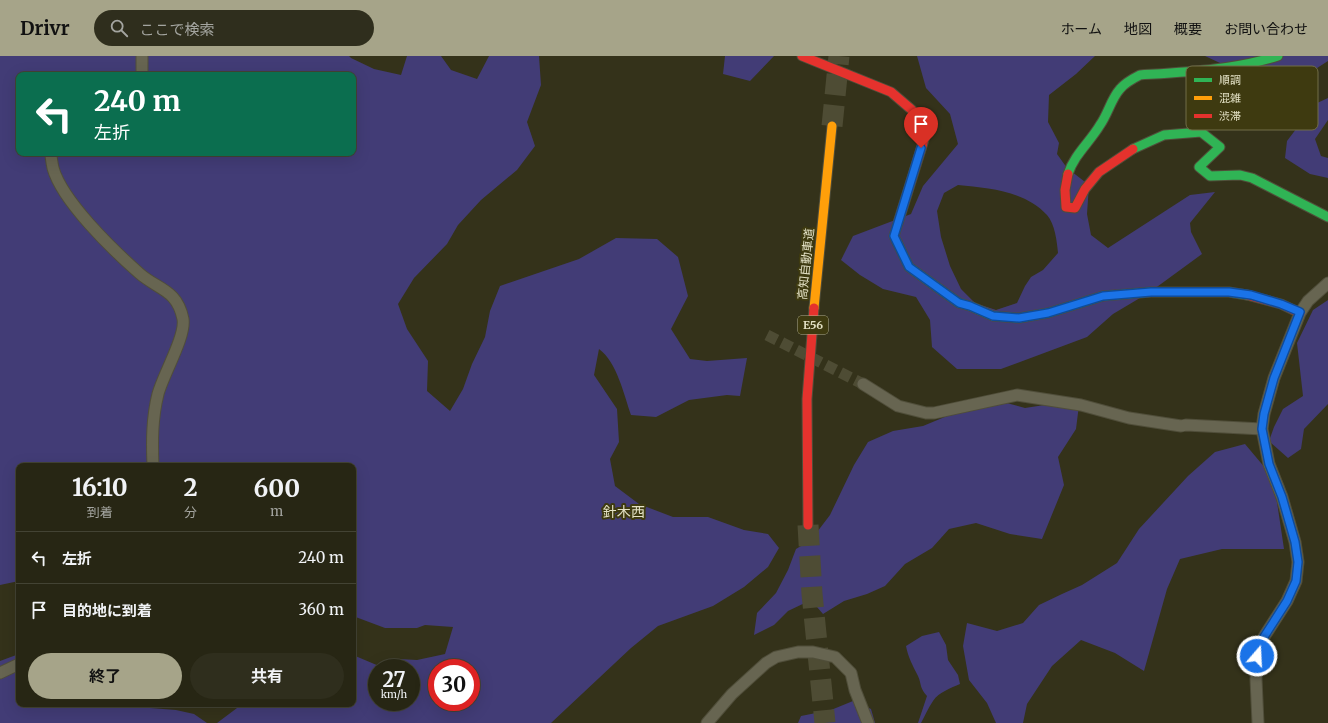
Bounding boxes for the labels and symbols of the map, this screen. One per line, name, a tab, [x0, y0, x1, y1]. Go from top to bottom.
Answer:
legend	[1186, 66, 1318, 130]
text: 順調	[1219, 73, 1241, 87]
text: 混雑	[1219, 91, 1241, 105]
pin	[904, 107, 938, 148]
text: 渋滞	[1219, 109, 1241, 123]
street label: 高知自動車道	[794, 227, 817, 301]
road number: E56	[798, 316, 828, 334]
district label: 針木西	[603, 503, 645, 521]
position arrow	[1236, 635, 1278, 677]
speed limit sign: 30	[428, 659, 480, 711]

